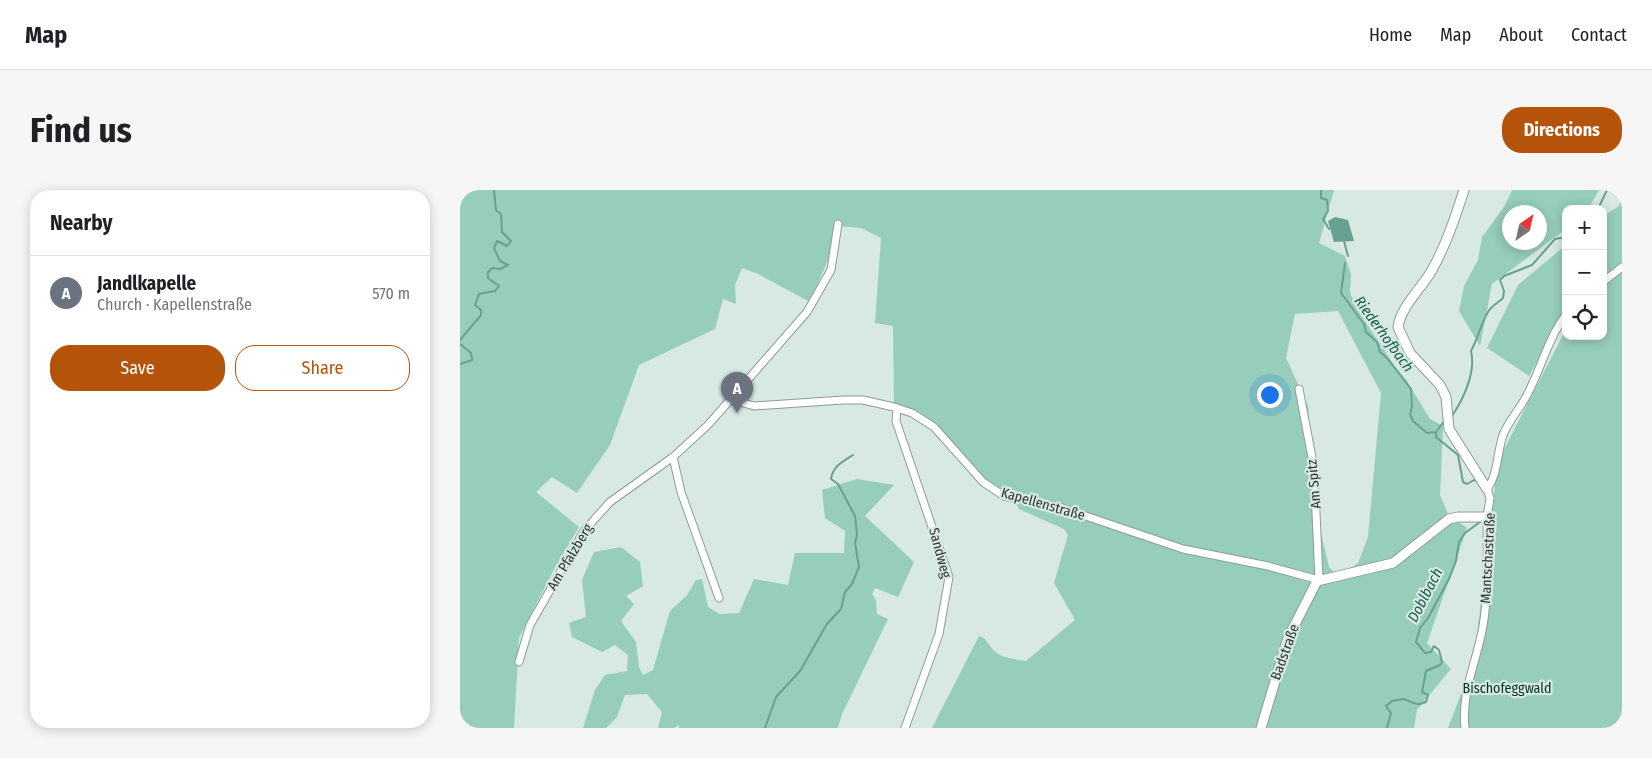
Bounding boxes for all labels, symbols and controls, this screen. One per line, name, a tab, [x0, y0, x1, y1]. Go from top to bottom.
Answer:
text: Map	[25, 21, 67, 49]
text: Home	[1369, 24, 1412, 46]
text: Map	[1440, 24, 1471, 46]
text: About	[1499, 24, 1543, 46]
text: Contact	[1571, 24, 1627, 46]
button: Directions	[1502, 107, 1622, 153]
text: Find us	[30, 109, 132, 151]
north arrow	[1502, 205, 1547, 250]
map controls	[1562, 205, 1607, 340]
button: +	[1562, 205, 1607, 250]
text: Nearby	[50, 210, 112, 236]
button: −	[1562, 250, 1607, 295]
text: Jandlkapelle	[97, 272, 196, 295]
text: A	[62, 284, 70, 303]
text: 570 m	[372, 284, 410, 303]
water label: Riederhofbach	[1350, 293, 1418, 375]
text: Church · Kapellenstraße	[97, 295, 252, 314]
button: locate	[1562, 295, 1607, 340]
button: Save	[50, 345, 225, 391]
button: Share	[235, 345, 410, 391]
pin: A	[721, 372, 753, 413]
your location	[1257, 382, 1283, 408]
street label: Am Spitz	[1303, 458, 1325, 509]
street label: Kapellenstraße	[999, 484, 1087, 524]
street label: Mantschastraße	[1477, 512, 1499, 604]
street label: Am Pfalzberg	[544, 520, 597, 593]
street label: Sandweg	[925, 526, 955, 580]
water label: Doblbach	[1404, 565, 1446, 625]
street label: Badstraße	[1267, 622, 1303, 682]
park label: Bischofeggwald	[1463, 680, 1551, 697]

